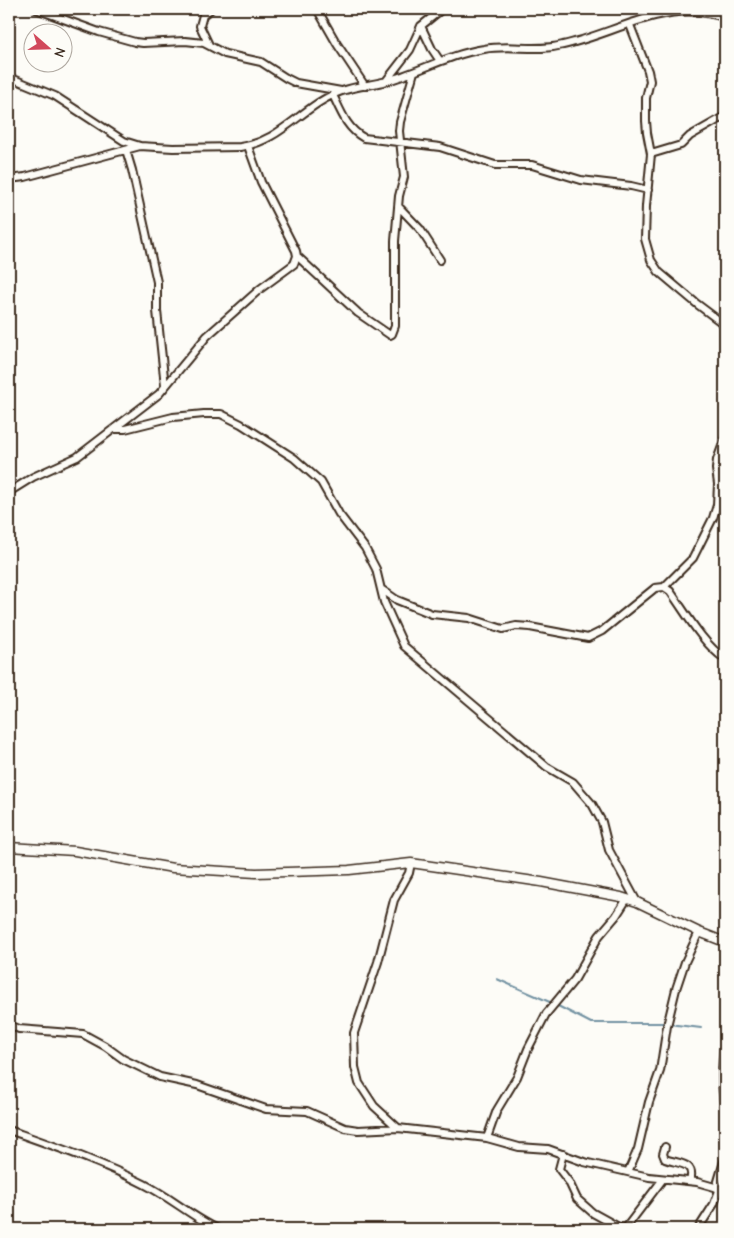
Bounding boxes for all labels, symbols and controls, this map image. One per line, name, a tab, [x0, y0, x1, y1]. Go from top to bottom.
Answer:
north arrow	[22, 22, 72, 72]
text: N	[50, 45, 69, 59]

